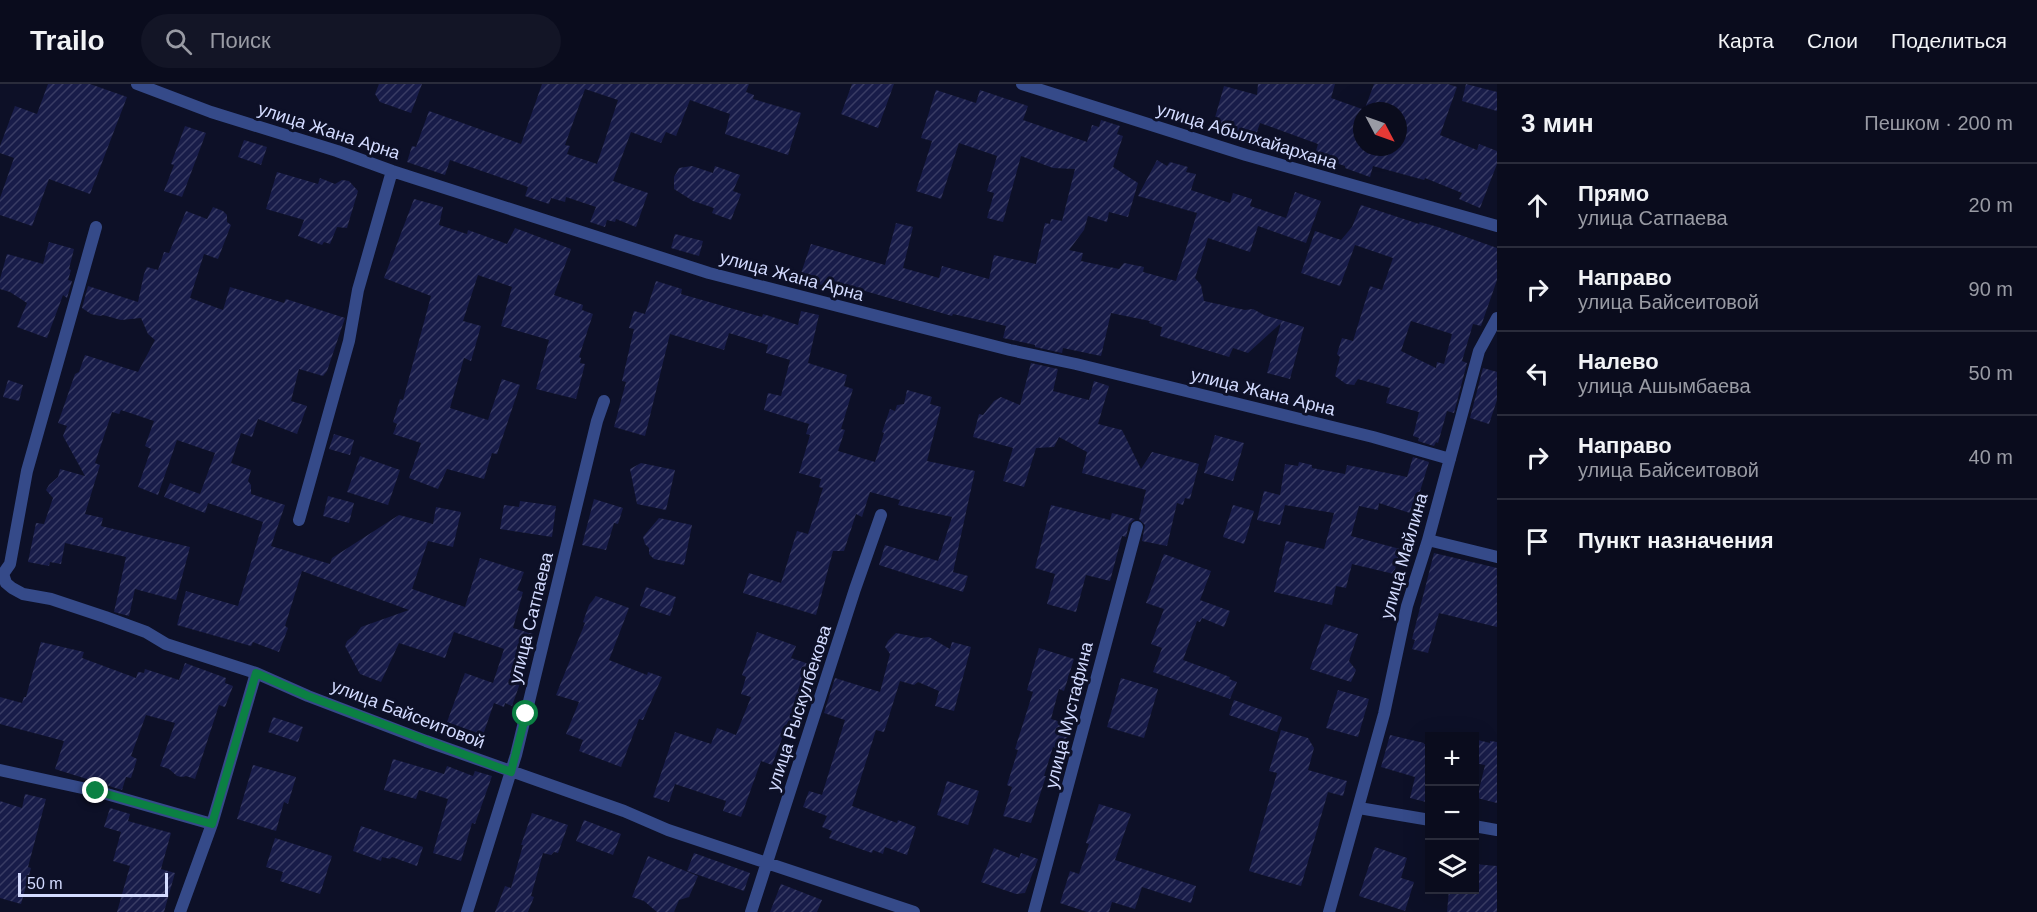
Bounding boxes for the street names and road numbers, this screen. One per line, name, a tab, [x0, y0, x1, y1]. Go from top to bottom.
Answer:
street label: улица Жана Арна	[255, 99, 404, 164]
street label: улица Абылхайархана	[1154, 99, 1341, 173]
street label: улица Жана Арна	[718, 247, 867, 305]
street label: улица Жана Арна	[1189, 364, 1338, 420]
street label: улица Майлина	[1376, 490, 1432, 621]
street label: улица Сатпаева	[505, 549, 557, 686]
street label: улица Рыскулбекова	[763, 622, 836, 793]
street label: улица Мустафина	[1041, 639, 1097, 790]
street label: улица Байсеитовой	[328, 675, 488, 753]

